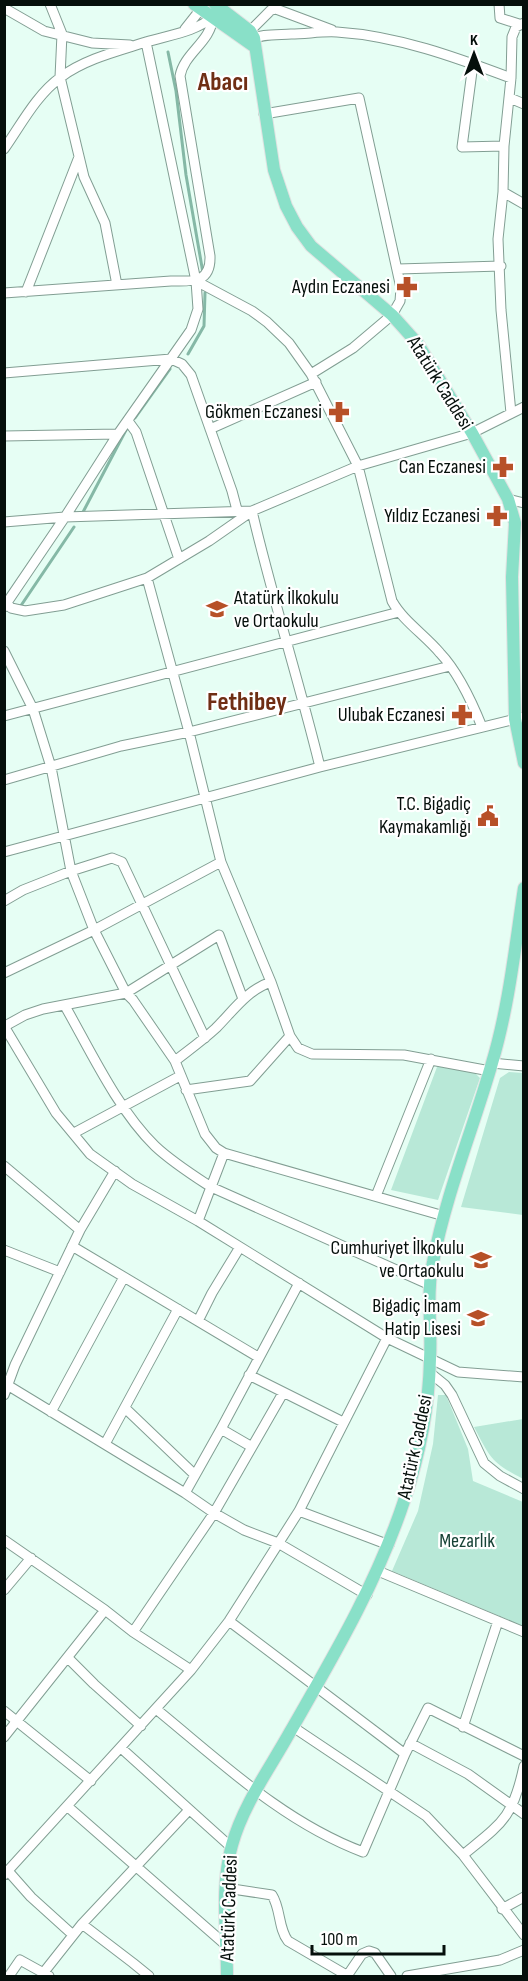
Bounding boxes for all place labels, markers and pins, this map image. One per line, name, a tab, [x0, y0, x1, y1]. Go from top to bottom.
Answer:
place label: Aydın Eczanesi	[291, 275, 390, 299]
pharmacy icon: Aydın Eczanesi	[395, 275, 419, 299]
place label: Gökmen Eczanesi	[205, 400, 322, 424]
pharmacy icon: Gökmen Eczanesi	[327, 400, 351, 424]
place label: Can Eczanesi	[399, 455, 486, 479]
pharmacy icon: Can Eczanesi	[491, 455, 515, 479]
place label: Yıldız Eczanesi	[384, 504, 480, 528]
pharmacy icon: Yıldız Eczanesi	[485, 504, 509, 528]
place label: Atatürk İlkokulu ve Ortaokulu	[233, 586, 339, 633]
school or university icon: Atatürk İlkokulu ve Ortaokulu	[205, 597, 229, 621]
place label: Ulubak Eczanesi	[338, 703, 445, 727]
pharmacy icon: Ulubak Eczanesi	[450, 703, 474, 727]
place label: T.C. Bigadiç Kaymakamlığı	[379, 792, 471, 839]
public building icon: T.C. Bigadiç Kaymakamlığı	[476, 804, 500, 828]
place label: Cumhuriyet İlkokulu ve Ortaokulu	[331, 1236, 464, 1283]
school or university icon: Cumhuriyet İlkokulu ve Ortaokulu	[469, 1248, 493, 1272]
place label: Bigadiç İmam Hatip Lisesi	[372, 1294, 461, 1341]
school or university icon: Bigadiç İmam Hatip Lisesi	[466, 1306, 490, 1330]

